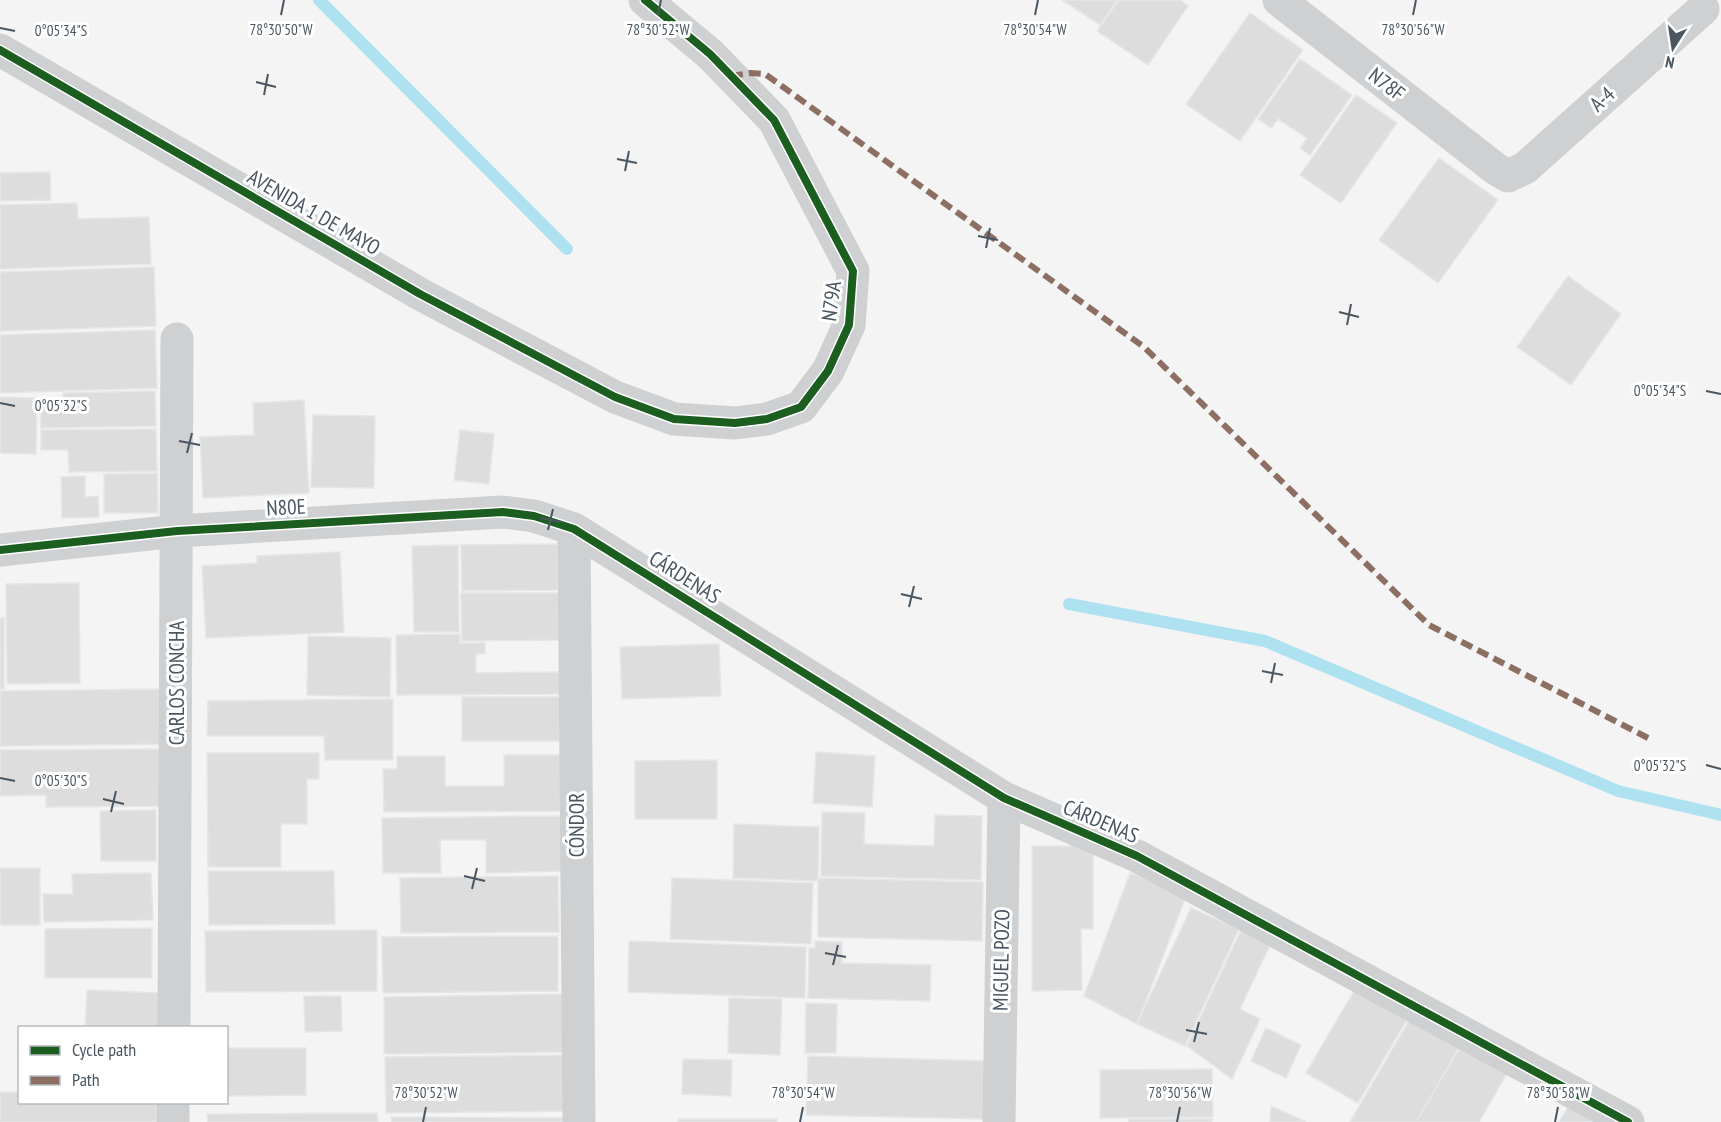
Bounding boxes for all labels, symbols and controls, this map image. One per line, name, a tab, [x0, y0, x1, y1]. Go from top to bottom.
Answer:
north arrow	[1643, 18, 1703, 78]
text: 78°30'50"W	[249, 20, 313, 39]
text: 78°30'52"W	[626, 20, 690, 39]
text: 78°30'54"W	[1003, 20, 1067, 39]
text: 78°30'56"W	[1381, 20, 1445, 39]
text: 0°05'34"S	[35, 21, 87, 40]
text: N	[1664, 52, 1676, 73]
street label: N78F	[1363, 61, 1411, 107]
street label: A-4	[1584, 80, 1621, 117]
street label: AVENIDA 1 DE MAYO	[243, 163, 385, 261]
street label: N79A	[815, 279, 847, 323]
text: 0°05'34"S	[1634, 381, 1686, 400]
text: 0°05'32"S	[35, 396, 87, 415]
street label: N80E	[266, 492, 306, 522]
street label: CÁRDENAS	[644, 545, 726, 609]
street label: CARLOS CONCHA	[163, 621, 190, 745]
text: 0°05'32"S	[1634, 756, 1686, 775]
text: 0°05'30"S	[35, 771, 87, 790]
street label: CÓNDOR	[563, 793, 590, 857]
street label: CÁRDENAS	[1059, 793, 1143, 849]
street label: MIGUEL POZO	[987, 909, 1015, 1011]
legend	[18, 1026, 228, 1104]
text: Cycle path	[72, 1038, 136, 1061]
text: Path	[72, 1068, 100, 1091]
text: 78°30'52"W	[394, 1083, 458, 1102]
text: 78°30'54"W	[771, 1083, 835, 1102]
text: 78°30'56"W	[1148, 1083, 1212, 1102]
text: 78°30'58"W	[1526, 1083, 1590, 1102]

